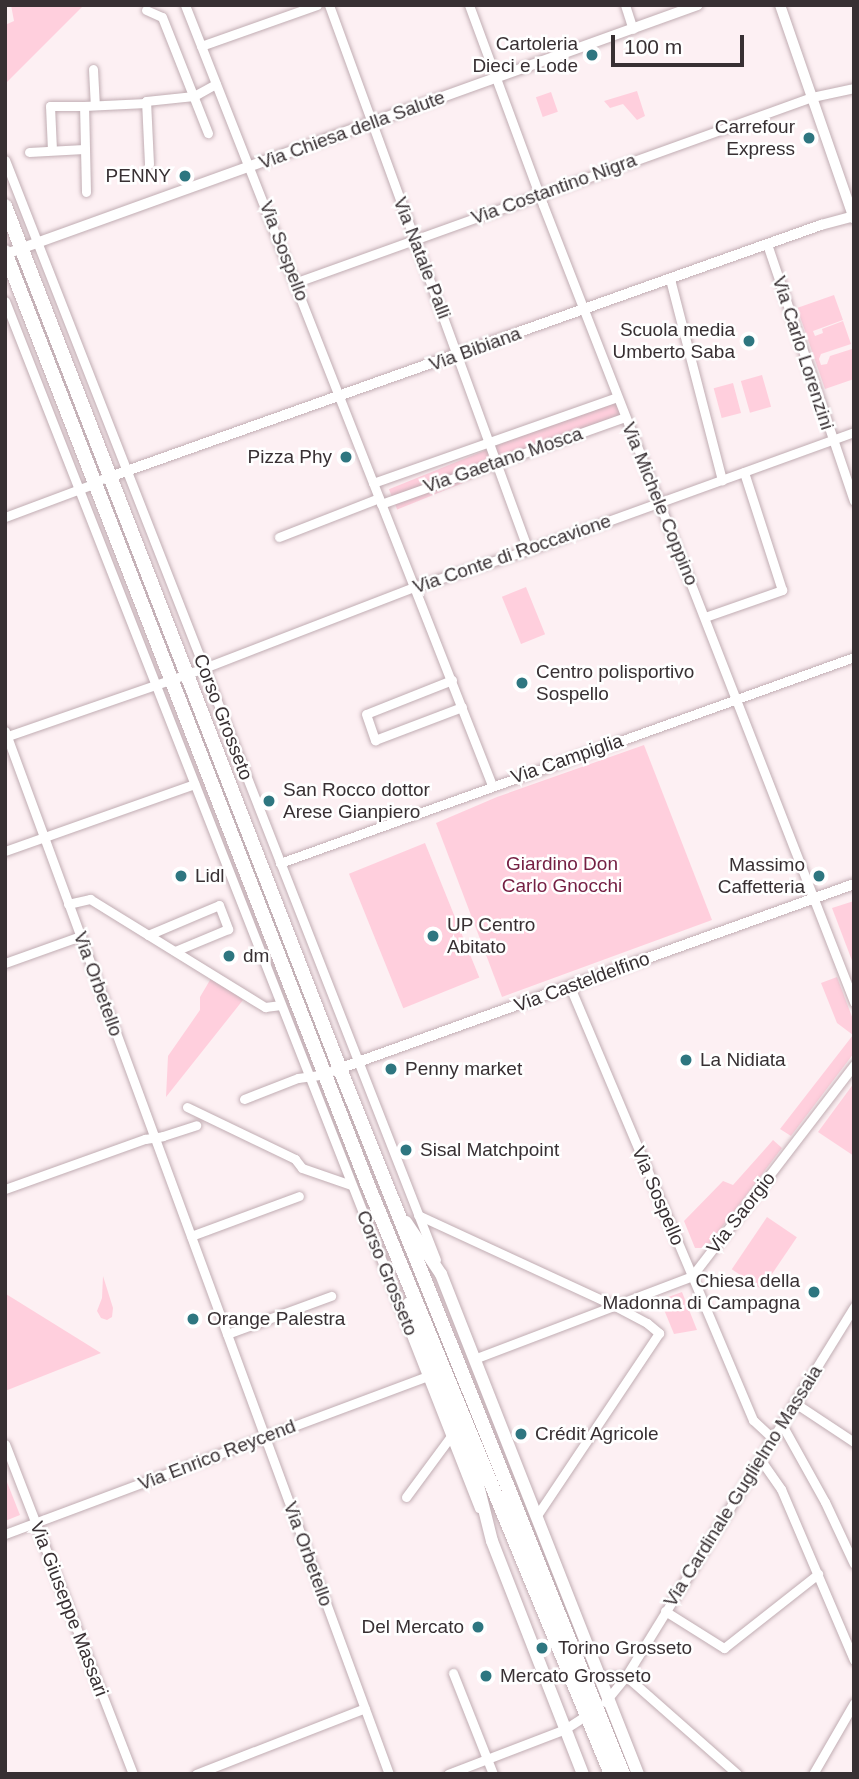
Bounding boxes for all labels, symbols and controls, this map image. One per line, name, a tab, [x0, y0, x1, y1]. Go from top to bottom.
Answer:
scale bar	[614, 21, 747, 65]
place label: Cartoleria Dieci e Lode	[472, 33, 578, 77]
text: 100 m	[624, 35, 682, 58]
marker: Cartoleria Dieci e Lode	[584, 47, 600, 63]
street label: Via Chiesa della Salute	[256, 86, 448, 174]
place label: Carrefour Express	[715, 116, 795, 160]
marker: Carrefour Express	[801, 130, 817, 146]
street label: Via Costantino Nigra	[468, 149, 640, 229]
place label: PENNY	[106, 165, 171, 187]
marker: PENNY	[177, 168, 193, 184]
street label: Via Natale Palli	[388, 194, 456, 322]
street label: Via Sospello	[254, 198, 314, 304]
street label: Via Carlo Lorenzini	[767, 273, 839, 433]
place label: Scuola media Umberto Saba	[612, 319, 735, 363]
street label: Via Bibiana	[426, 322, 524, 376]
marker: Scuola media Umberto Saba	[741, 333, 757, 349]
street label: Via Michele Coppino	[617, 419, 703, 589]
street label: Via Gaetano Mosca	[421, 422, 585, 498]
place label: Pizza Phy	[248, 446, 332, 468]
marker: Pizza Phy	[338, 449, 354, 465]
street label: Via Conte di Roccavione	[410, 509, 614, 599]
street label: Corso Grosseto	[189, 651, 257, 783]
place label: Centro polisportivo Sospello	[536, 661, 694, 705]
marker: Centro polisportivo Sospello	[514, 675, 530, 691]
street label: Via Campiglia	[508, 729, 626, 789]
place label: San Rocco dottor Arese Gianpiero	[283, 779, 430, 823]
marker: San Rocco dottor Arese Gianpiero	[261, 793, 277, 809]
park label: Giardino Don Carlo Gnocchi	[502, 853, 622, 897]
place label: Massimo Caffetteria	[718, 854, 805, 898]
place label: Lidl	[195, 865, 225, 887]
marker: Lidl	[173, 868, 189, 884]
marker: Massimo Caffetteria	[811, 868, 827, 884]
place label: UP Centro Abitato	[447, 914, 536, 958]
marker: UP Centro Abitato	[425, 928, 441, 944]
street label: Via Orbetello	[69, 929, 127, 1039]
place label: dm	[243, 945, 269, 967]
street label: Via Casteldelfino	[511, 947, 653, 1017]
marker: dm	[221, 948, 237, 964]
place label: La Nidiata	[700, 1049, 786, 1071]
marker: La Nidiata	[678, 1052, 694, 1068]
place label: Penny market	[405, 1058, 522, 1080]
marker: Penny market	[383, 1061, 399, 1077]
place label: Sisal Matchpoint	[420, 1139, 559, 1161]
marker: Sisal Matchpoint	[398, 1142, 414, 1158]
street label: Via Sospello	[627, 1143, 689, 1249]
street label: Via Saorgio	[702, 1167, 780, 1259]
street label: Corso Grosseto	[352, 1207, 422, 1339]
place label: Chiesa della Madonna di Campagna	[602, 1270, 800, 1314]
marker: Chiesa della Madonna di Campagna	[806, 1284, 822, 1300]
place label: Orange Palestra	[207, 1308, 345, 1330]
marker: Orange Palestra	[185, 1311, 201, 1327]
street label: Via Cardinale Guglielmo Massaia	[659, 1361, 827, 1611]
street label: Via Enrico Reycend	[135, 1415, 299, 1495]
place label: Crédit Agricole	[535, 1423, 660, 1445]
marker: Crédit Agricole	[513, 1426, 529, 1442]
street label: Via Orbetello	[279, 1499, 337, 1609]
street label: Via Giuseppe Massari	[25, 1518, 113, 1700]
place label: Del Mercato	[362, 1616, 464, 1638]
marker: Del Mercato	[470, 1619, 486, 1635]
place label: Torino Grosseto	[558, 1637, 692, 1659]
marker: Torino Grosseto	[532, 1638, 552, 1658]
place label: Mercato Grosseto	[500, 1665, 651, 1687]
marker: Mercato Grosseto	[478, 1668, 494, 1684]

